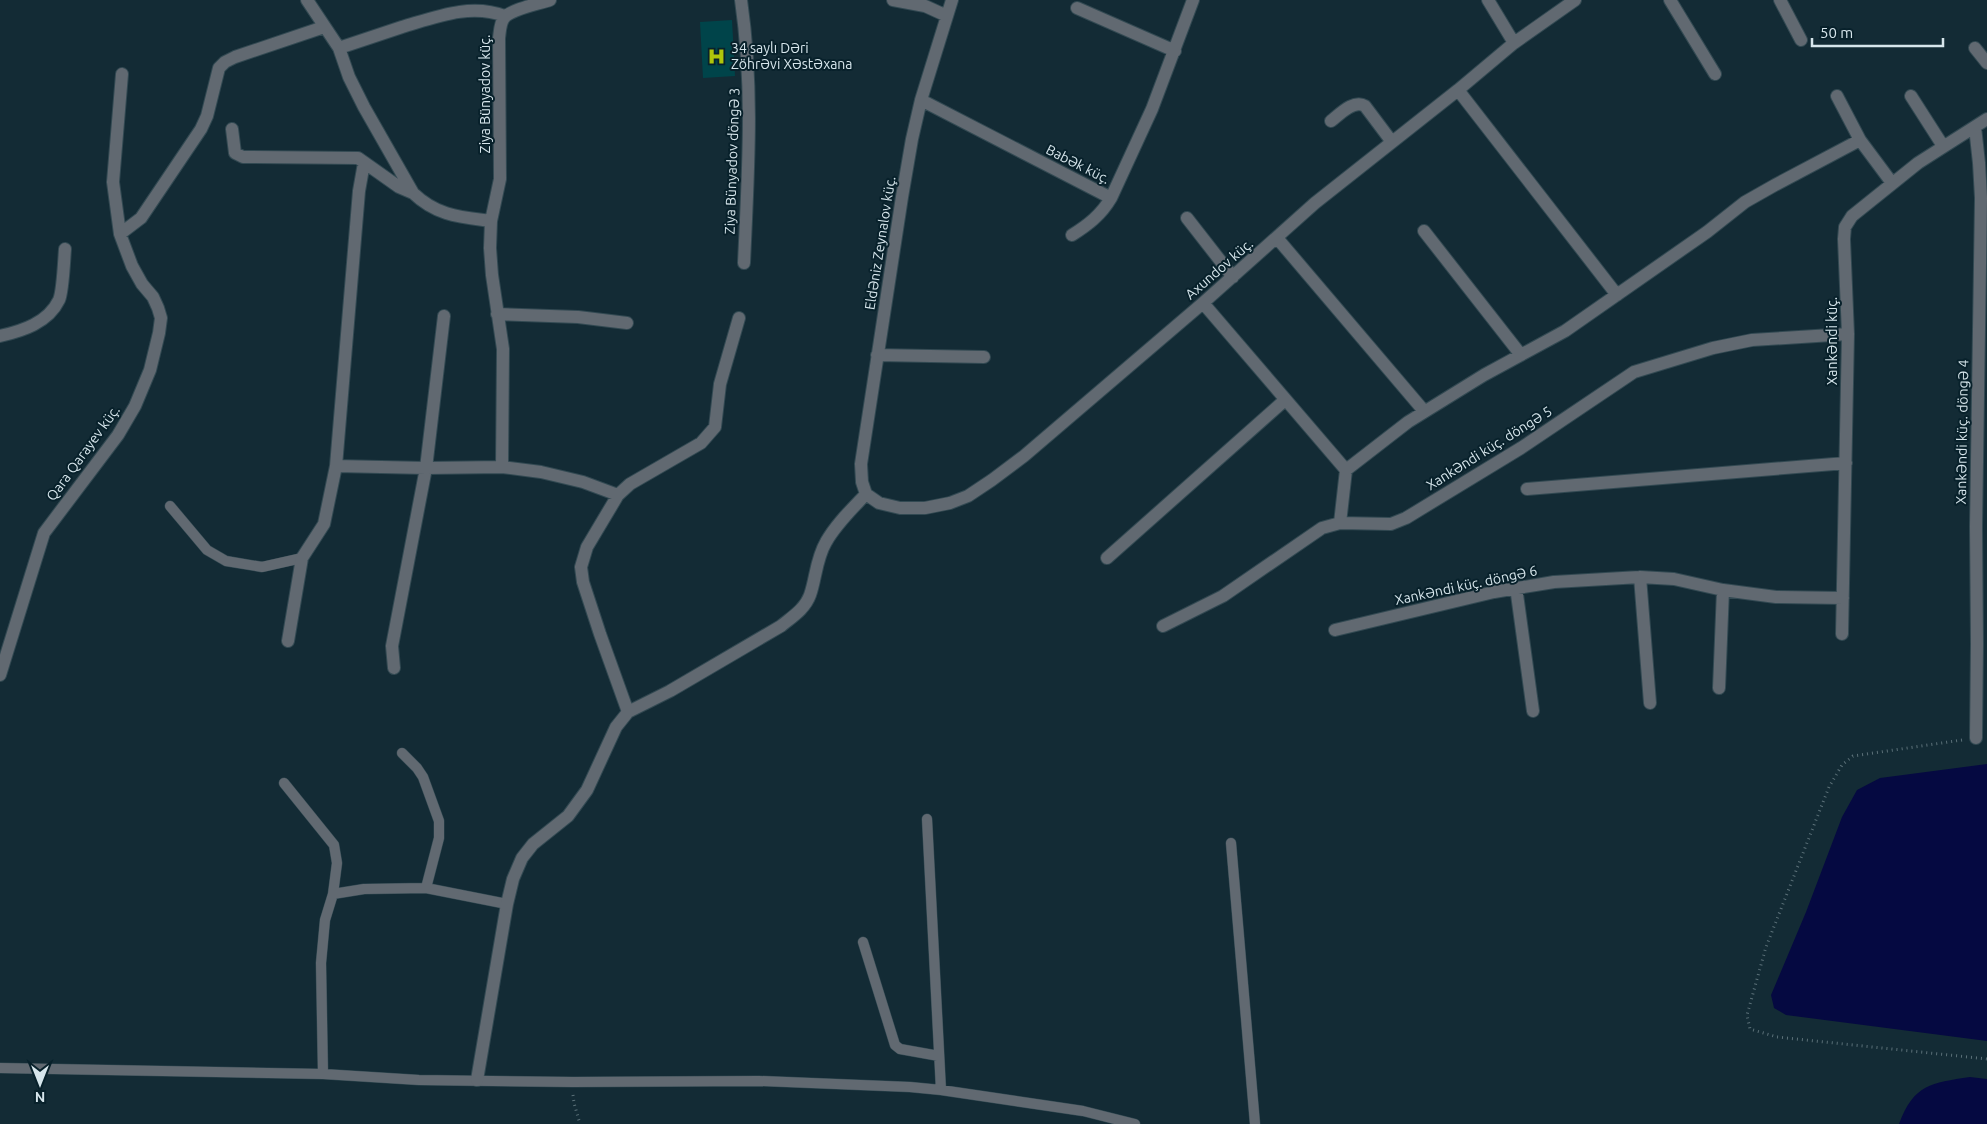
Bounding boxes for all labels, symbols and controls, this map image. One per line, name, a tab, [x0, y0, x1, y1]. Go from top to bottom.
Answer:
scale bar	[1812, 15, 1943, 47]
text: 50 m	[1820, 24, 1853, 41]
street label: Ziya Bünyadov küç.	[477, 35, 493, 153]
place label: 34 saylı Dəri Zöhrəvi Xəstəxana	[731, 40, 853, 72]
hospital icon: 34 saylı Dəri Zöhrəvi Xəstəxana	[707, 46, 727, 66]
street label: Ziya Bünyadov döngə 3	[721, 87, 743, 235]
street label: Babək küç.	[1043, 141, 1113, 187]
street label: Eldəniz Zeynalov küç.	[862, 175, 898, 311]
street label: Axundov küç.	[1182, 235, 1256, 303]
street label: Xankəndi küç.	[1824, 297, 1840, 385]
street label: Xankəndi küç. döngə 4	[1953, 359, 1971, 505]
street label: Qara Qarayev küç.	[43, 402, 123, 504]
street label: Xankəndi küç. döngə 5	[1423, 403, 1555, 493]
street label: Xankəndi küç. döngə 6	[1393, 562, 1539, 608]
north arrow	[15, 1059, 65, 1109]
text: N	[35, 1089, 45, 1105]

